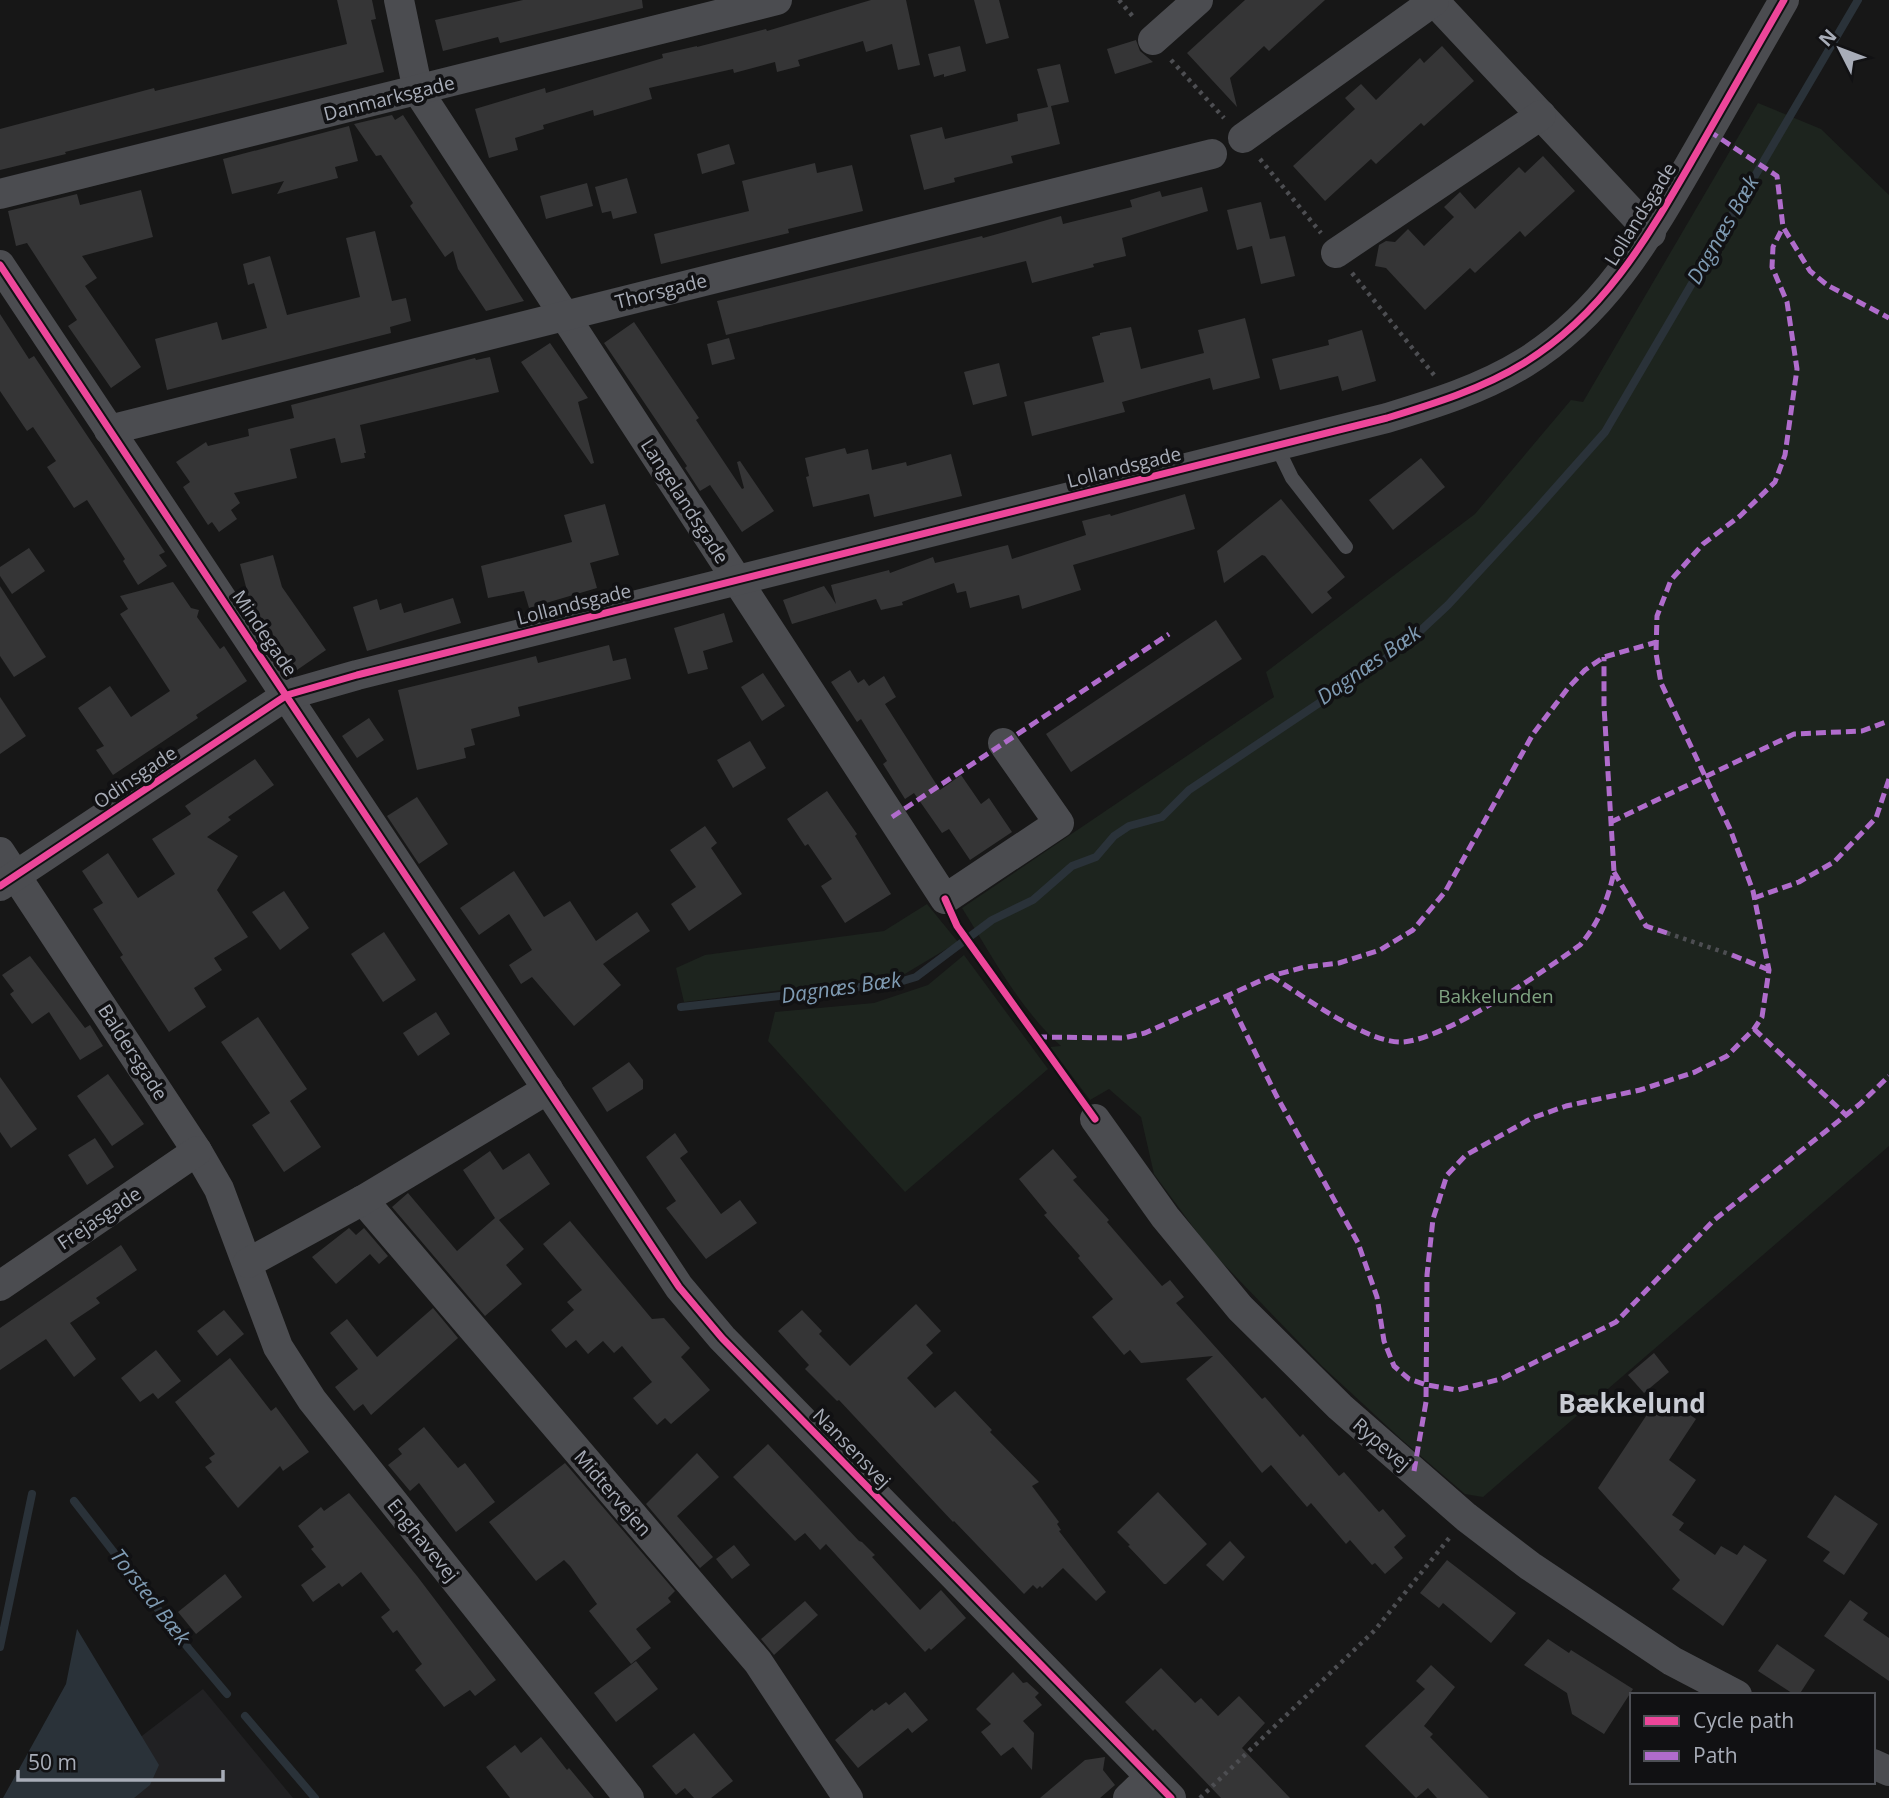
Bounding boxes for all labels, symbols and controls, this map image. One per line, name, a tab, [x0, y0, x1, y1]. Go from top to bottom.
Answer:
north arrow	[1805, 14, 1875, 84]
text: N	[1813, 23, 1842, 52]
street label: Danmarksgade	[321, 69, 457, 127]
street label: Lollandsgade	[1598, 158, 1682, 270]
water label: Dagnæs Bæk	[1680, 170, 1765, 289]
street label: Thorsgade	[612, 267, 710, 315]
street label: Langelandsgade	[635, 434, 735, 568]
street label: Lollandsgade	[1064, 440, 1184, 494]
street label: Lollandsgade	[514, 577, 634, 631]
street label: Mindegade	[227, 585, 303, 681]
water label: Dagnæs Bæk	[1311, 618, 1427, 710]
street label: Odinsgade	[88, 740, 182, 814]
water label: Dagnæs Bæk	[779, 965, 903, 1009]
park label: Bakkelunden	[1438, 983, 1554, 1009]
street label: Baldersgade	[92, 999, 174, 1105]
street label: Frejasgade	[52, 1180, 146, 1256]
district label: Bækkelund	[1558, 1385, 1706, 1421]
street label: Nansensvej	[807, 1402, 897, 1494]
street label: Rypevej	[1348, 1412, 1416, 1476]
street label: Midtervejen	[568, 1444, 658, 1542]
street label: Enghavevej	[381, 1493, 465, 1587]
water label: Torsted Bæk	[104, 1543, 198, 1651]
legend	[1630, 1693, 1875, 1784]
text: Cycle path	[1693, 1706, 1794, 1734]
scale bar	[18, 1738, 222, 1782]
text: Path	[1693, 1741, 1738, 1769]
text: 50 m	[28, 1748, 77, 1776]

